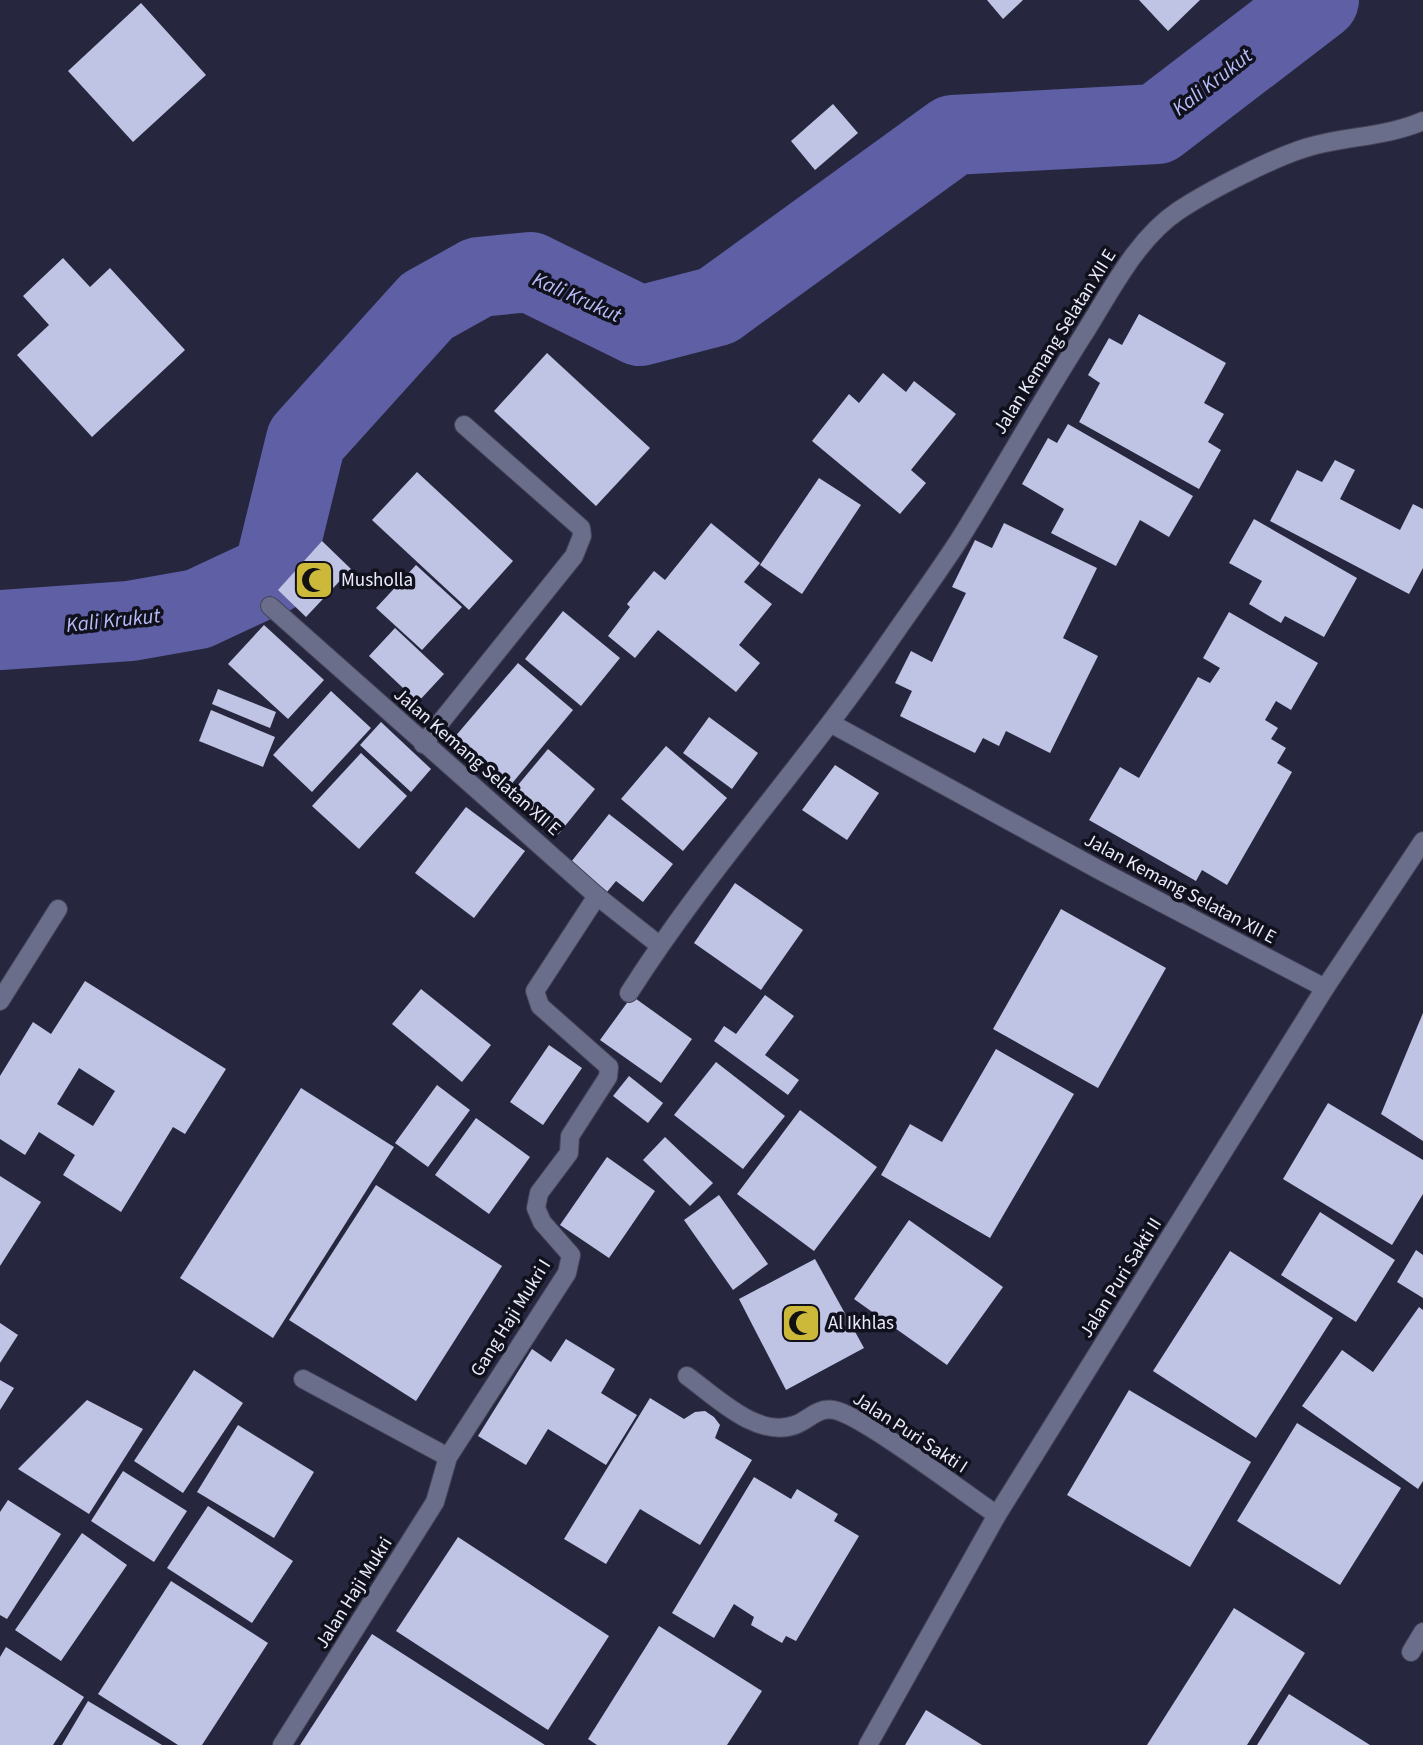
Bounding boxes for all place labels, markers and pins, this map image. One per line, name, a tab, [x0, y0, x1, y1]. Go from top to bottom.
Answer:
mosque icon: Musholla	[293, 559, 335, 601]
place label: Musholla	[341, 567, 413, 594]
mosque icon: Al Ikhlas	[780, 1302, 822, 1344]
place label: Al Ikhlas	[828, 1310, 894, 1337]

